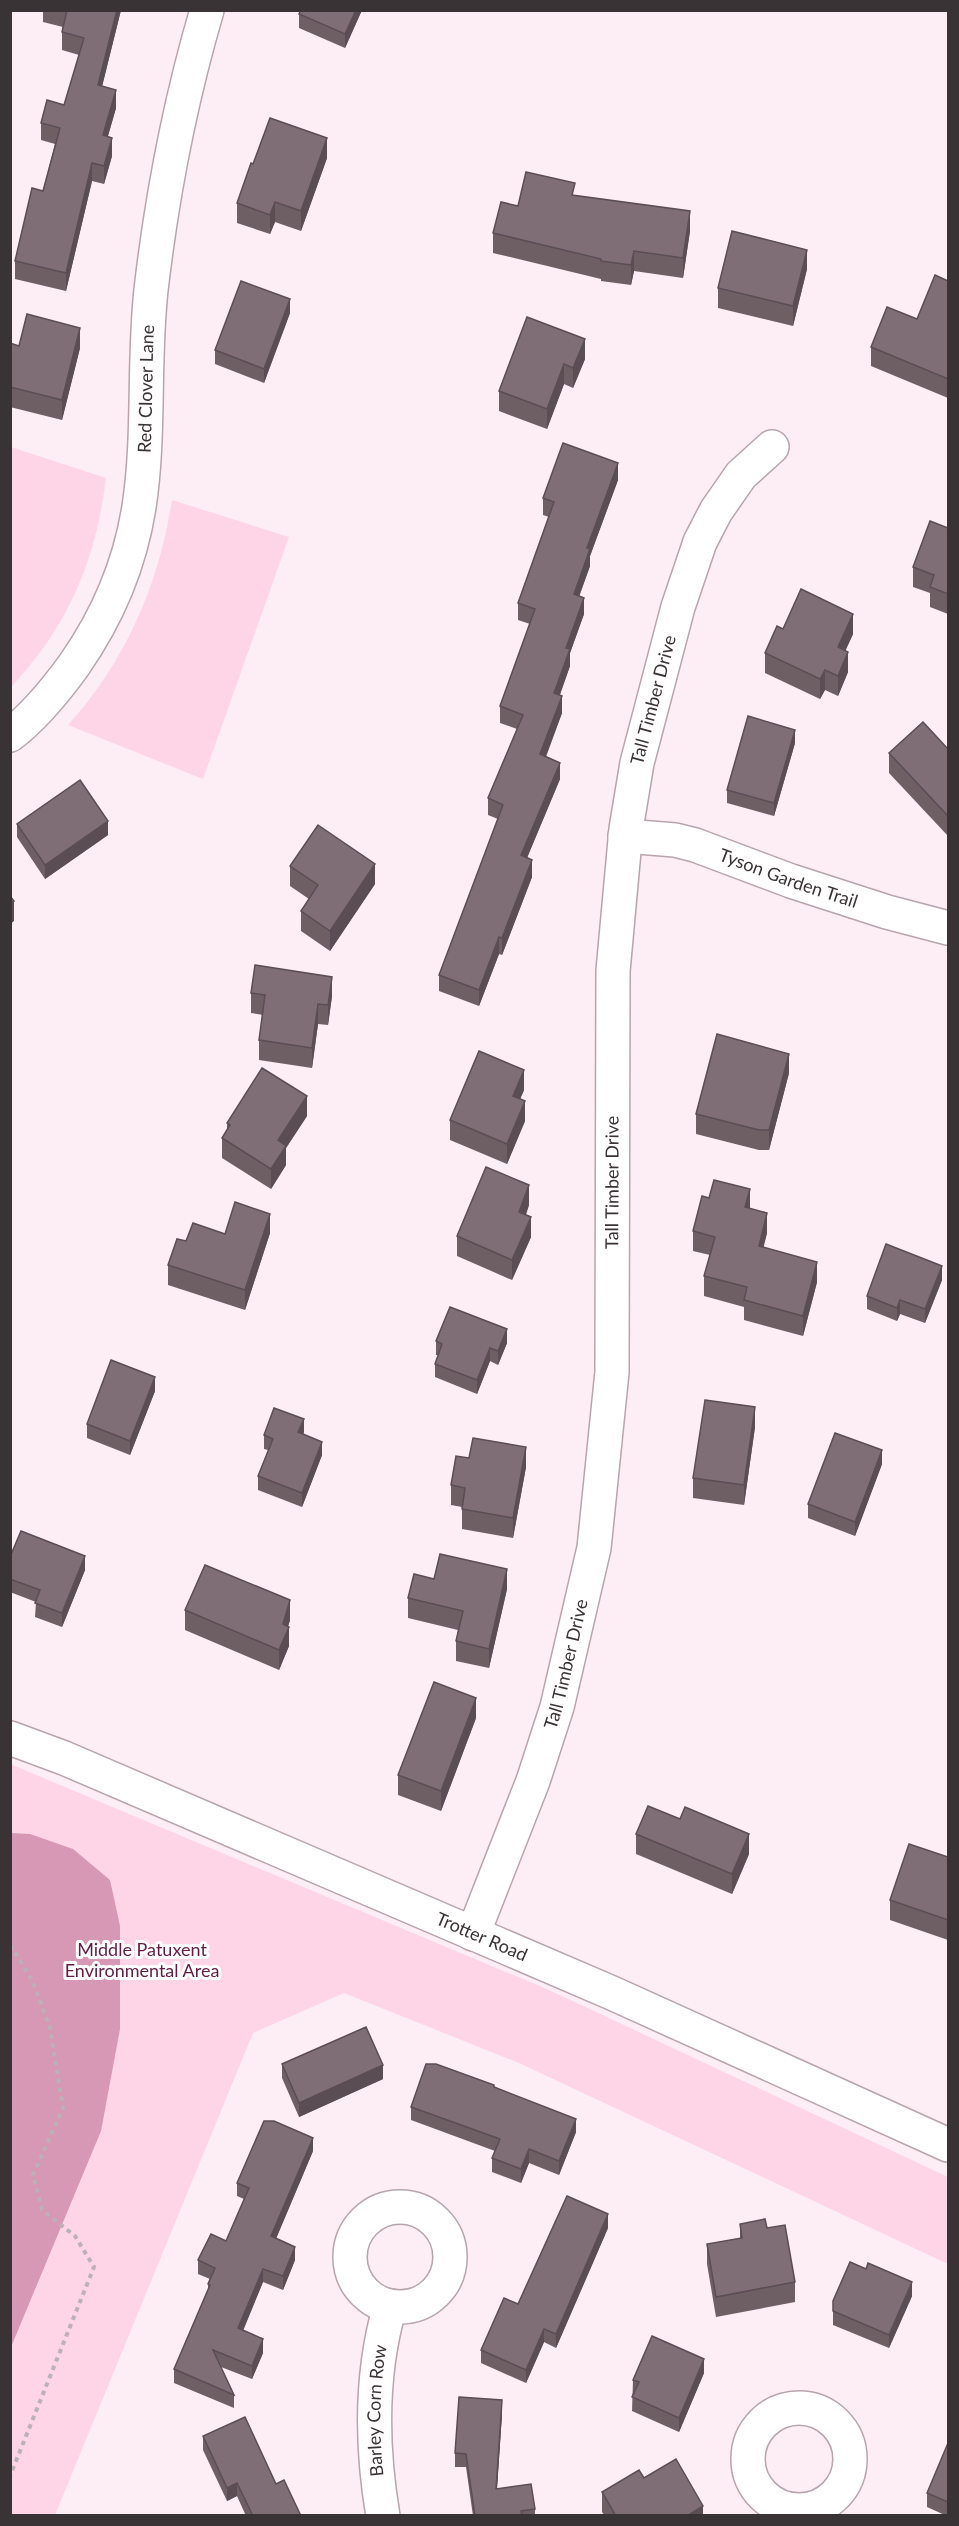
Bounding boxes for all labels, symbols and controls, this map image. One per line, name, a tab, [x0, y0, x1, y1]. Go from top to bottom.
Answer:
street label: Red Clover Lane	[132, 324, 158, 453]
street label: Tall Timber Drive	[625, 632, 680, 767]
street label: Tyson Garden Trail	[716, 843, 861, 912]
street label: Tall Timber Drive	[600, 1116, 623, 1249]
street label: Tall Timber Drive	[539, 1597, 592, 1732]
street label: Trotter Road	[433, 1907, 531, 1965]
park label: Middle Patuxent Environmental Area	[65, 1938, 219, 1981]
street label: Barley Corn Row	[362, 2343, 391, 2478]

